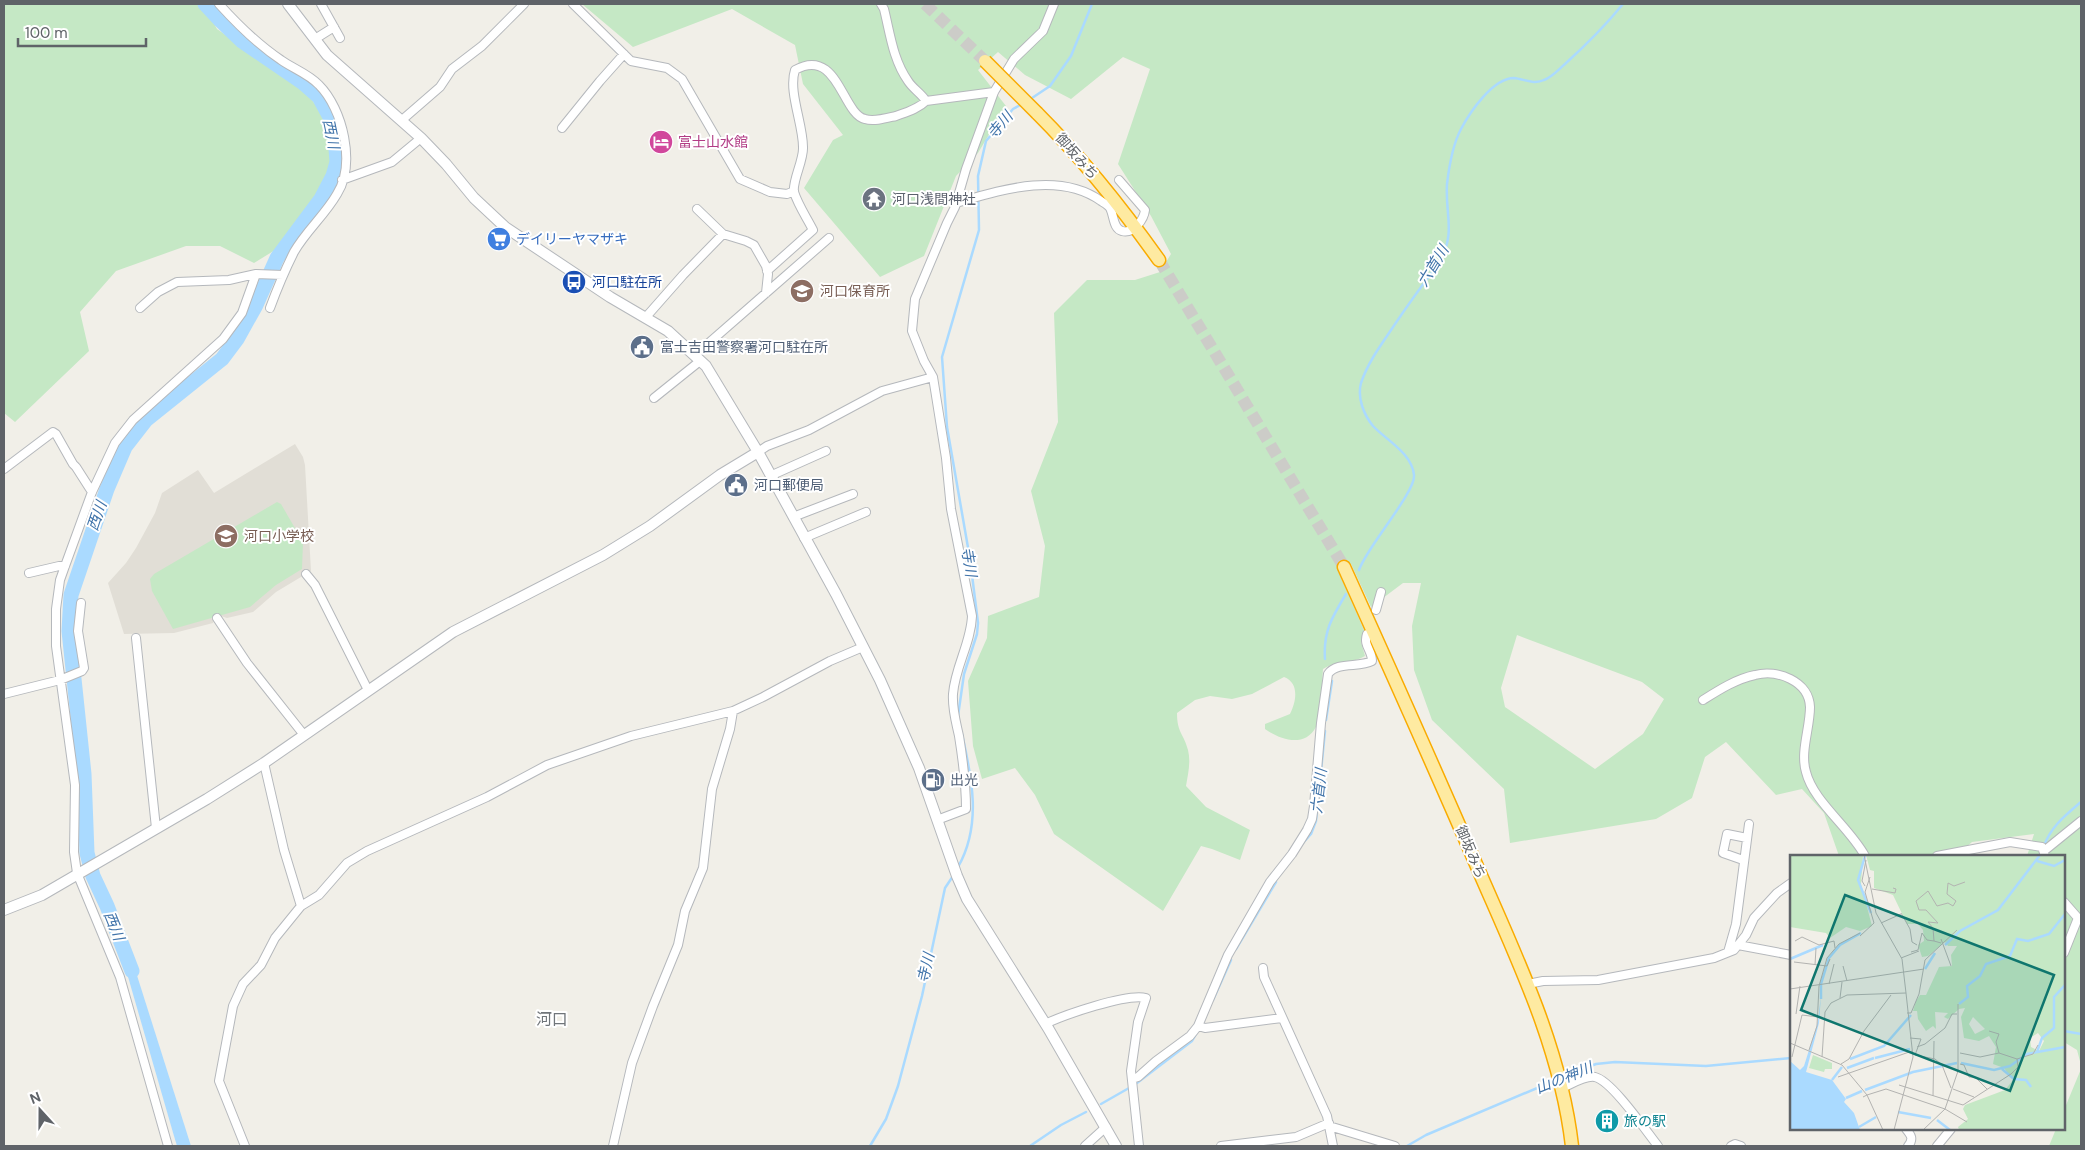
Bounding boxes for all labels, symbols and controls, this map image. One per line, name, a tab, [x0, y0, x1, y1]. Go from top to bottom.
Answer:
scale bar	[18, 15, 145, 47]
text: 100 m	[25, 23, 68, 43]
water label: 寺川	[983, 106, 1019, 143]
water label: 西川	[318, 117, 344, 153]
hotel icon: 富士山水館	[648, 129, 674, 155]
street label: 御坂みち	[1052, 129, 1102, 183]
place label: 富士山水館	[678, 133, 748, 151]
temple icon: 河口浅間神社	[861, 186, 887, 212]
place label: 河口浅間神社	[892, 190, 976, 208]
supermarket icon: デイリーヤマザキ	[486, 226, 512, 252]
place label: デイリーヤマザキ	[516, 230, 628, 248]
water label: 六首川	[1413, 240, 1454, 290]
bus stop icon: 河口駐在所	[561, 269, 587, 295]
place label: 河口駐在所	[592, 273, 662, 291]
school or university icon: 河口保育所	[789, 278, 815, 304]
place label: 河口保育所	[820, 282, 890, 300]
public building icon: 富士吉田警察署河口駐在所	[629, 334, 655, 360]
place label: 富士吉田警察署河口駐在所	[660, 338, 828, 356]
public building icon: 河口郵便局	[723, 472, 749, 498]
place label: 河口郵便局	[754, 476, 824, 494]
water label: 西川	[83, 497, 112, 533]
school or university icon: 河口小学校	[213, 523, 239, 549]
place label: 河口小学校	[244, 527, 314, 545]
water label: 寺川	[957, 546, 982, 580]
water label: 六首川	[1307, 766, 1332, 814]
fuel station icon: 出光	[920, 767, 946, 793]
place label: 出光	[950, 771, 978, 789]
street label: 御坂みち	[1452, 823, 1490, 881]
inset map	[1790, 855, 2065, 1130]
water label: 西川	[99, 908, 130, 946]
water label: 寺川	[913, 949, 940, 985]
district label: 河口	[536, 1009, 568, 1030]
water label: 山の神川	[1532, 1057, 1597, 1099]
north arrow	[15, 1085, 65, 1135]
text: N	[27, 1088, 43, 1108]
building icon: 旅の駅	[1594, 1108, 1620, 1134]
place label: 旅の駅	[1624, 1112, 1666, 1130]

